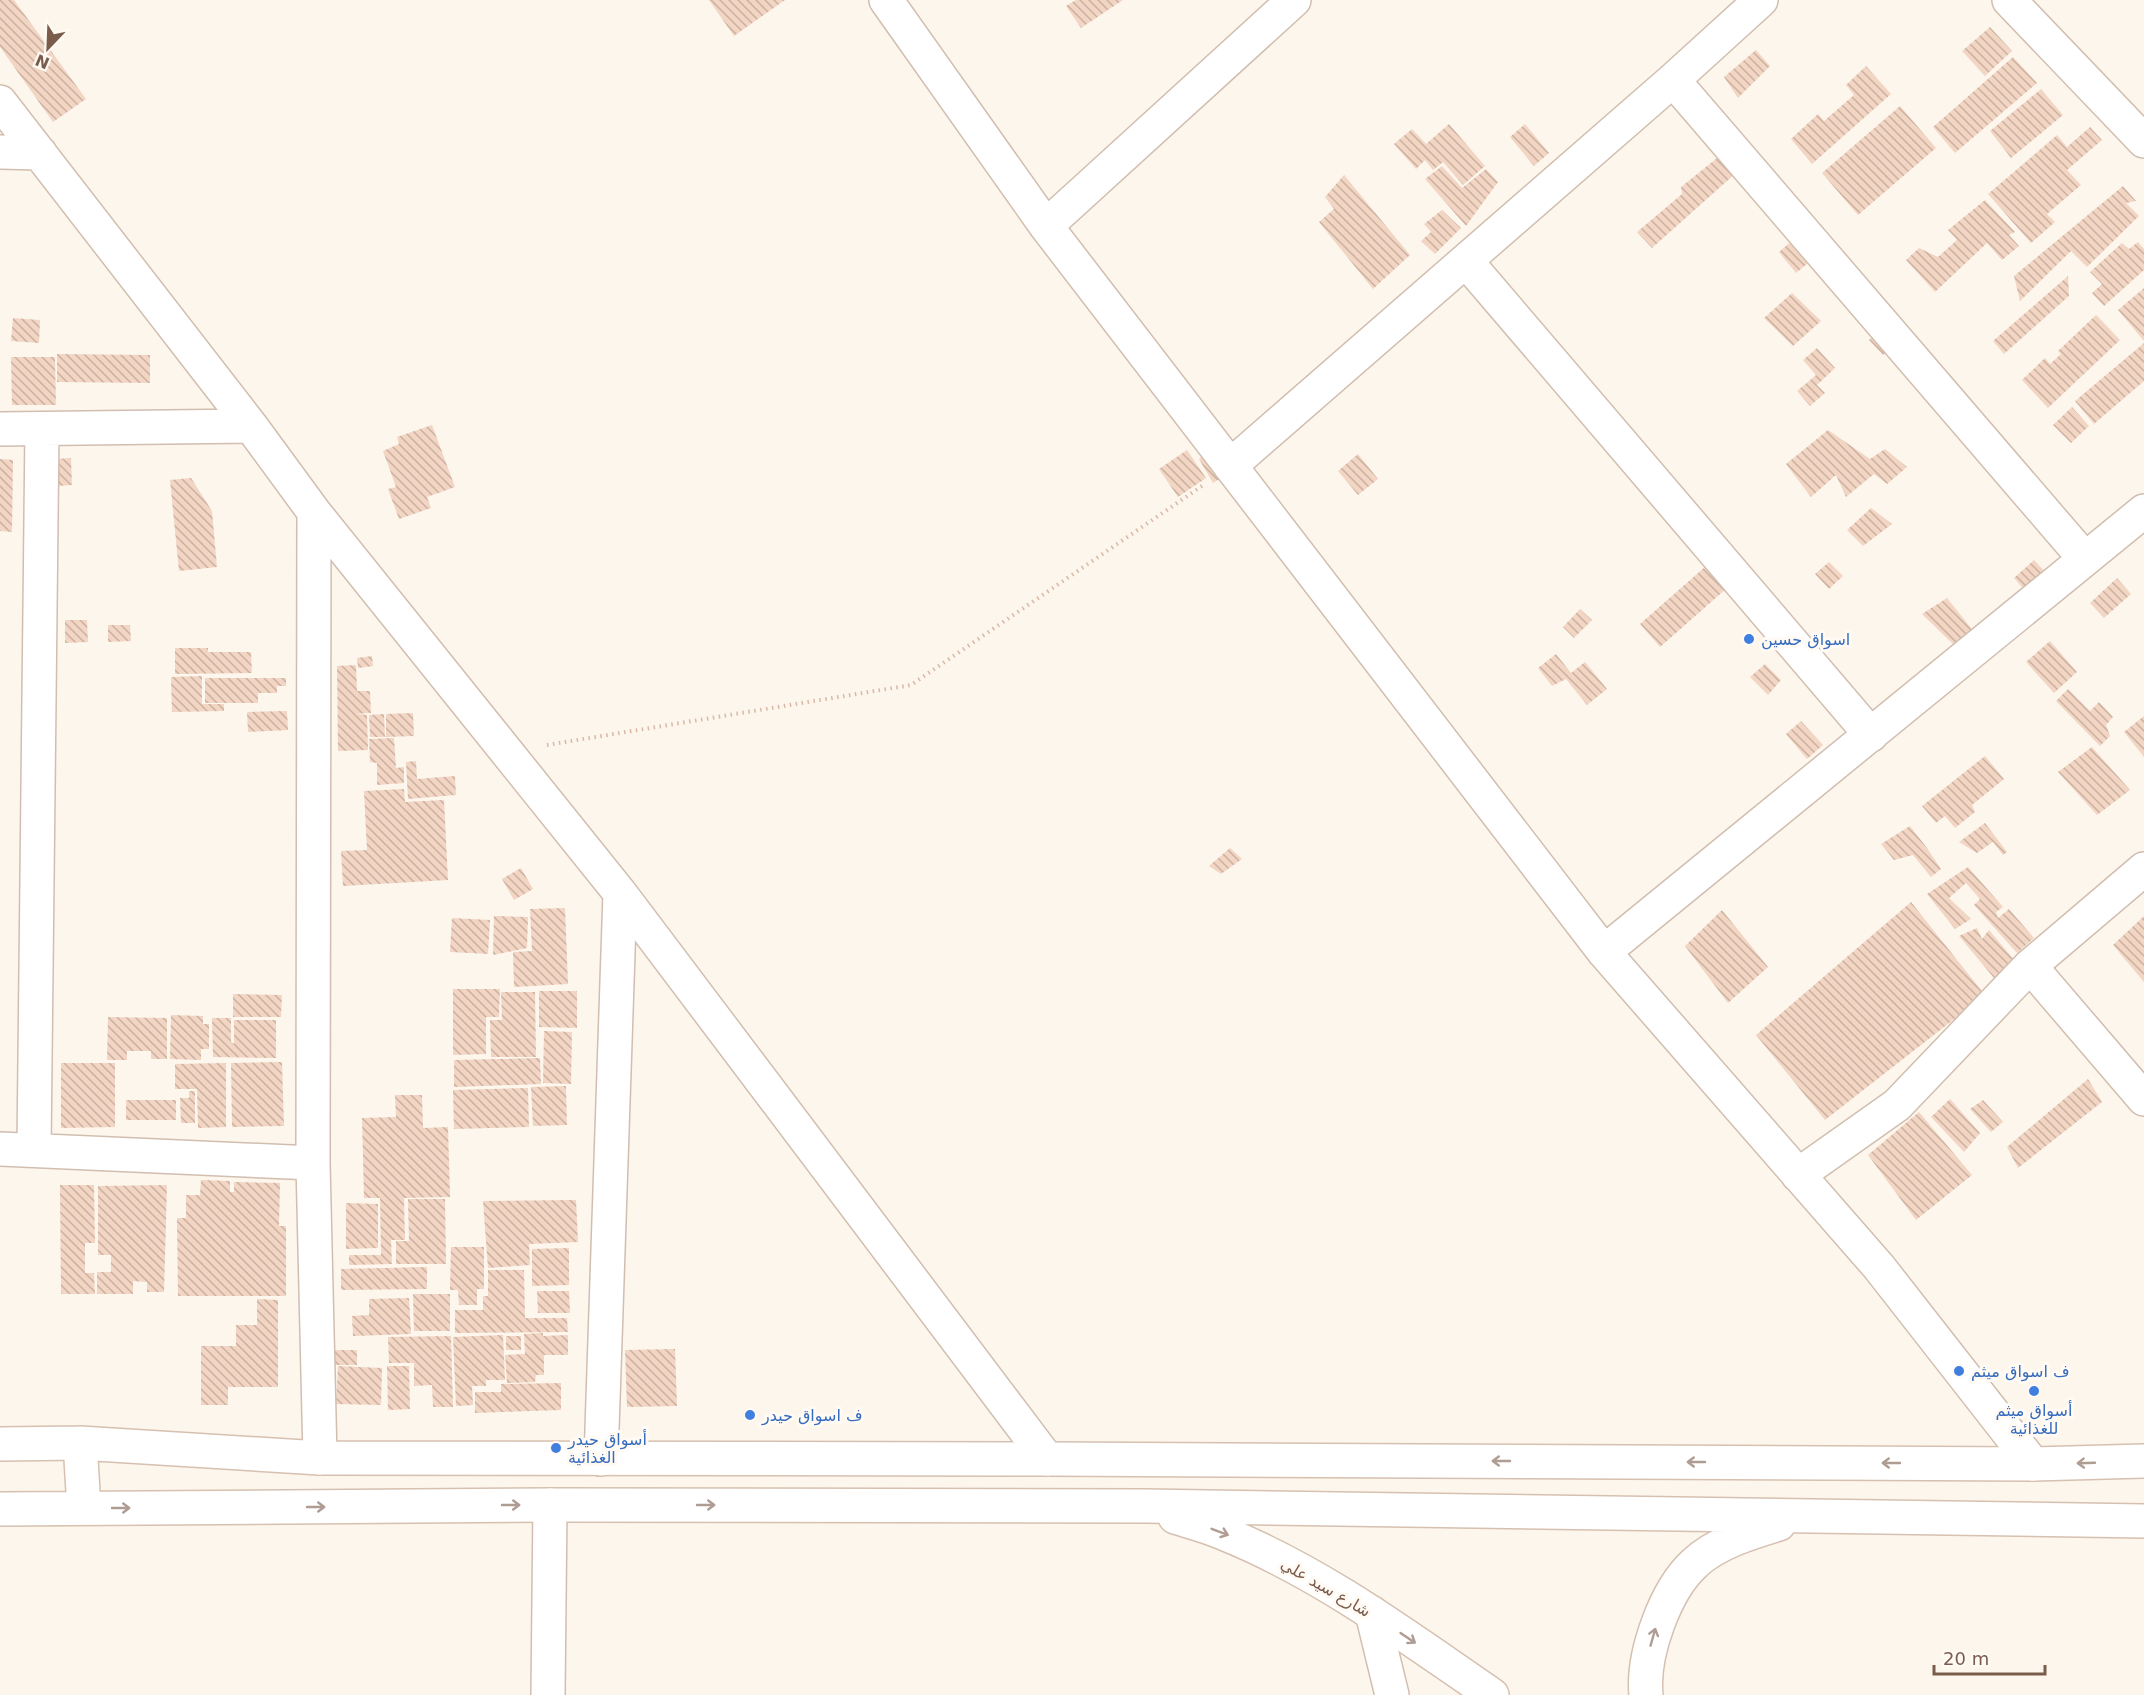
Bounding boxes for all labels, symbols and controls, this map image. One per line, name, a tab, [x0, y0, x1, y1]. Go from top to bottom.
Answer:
north arrow	[18, 18, 78, 78]
text: N	[32, 50, 52, 73]
place label: اسواق حسين	[1761, 630, 1850, 650]
marker: اسواق حسين	[1742, 632, 1756, 646]
place label: ف اسواق ميثم	[1971, 1362, 2070, 1382]
marker: ف اسواق ميثم	[1952, 1364, 1966, 1378]
marker: أسواق ميثم للغذائية	[2027, 1384, 2041, 1398]
place label: أسواق ميثم للغذائية	[1996, 1400, 2072, 1438]
place label: ف اسواق حيدر	[761, 1406, 863, 1426]
marker: ف اسواق حيدر	[743, 1408, 757, 1422]
place label: أسواق حيدر الغذائية	[567, 1429, 647, 1467]
marker: أسواق حيدر الغذائية	[549, 1441, 563, 1455]
one-way arrow	[1491, 1455, 1511, 1467]
one-way arrow	[1686, 1456, 1706, 1468]
one-way arrow	[1881, 1457, 1901, 1469]
one-way arrow	[2076, 1457, 2096, 1468]
one-way arrow	[501, 1499, 521, 1511]
one-way arrow	[696, 1499, 716, 1511]
one-way arrow	[306, 1501, 326, 1513]
one-way arrow	[111, 1502, 131, 1514]
one-way arrow	[1210, 1527, 1229, 1538]
street label: شارع سيد علي	[1277, 1554, 1374, 1622]
one-way arrow	[1648, 1628, 1659, 1647]
one-way arrow	[1400, 1631, 1417, 1644]
scale bar	[1934, 1638, 2045, 1676]
text: 20 m	[1943, 1648, 1989, 1669]

